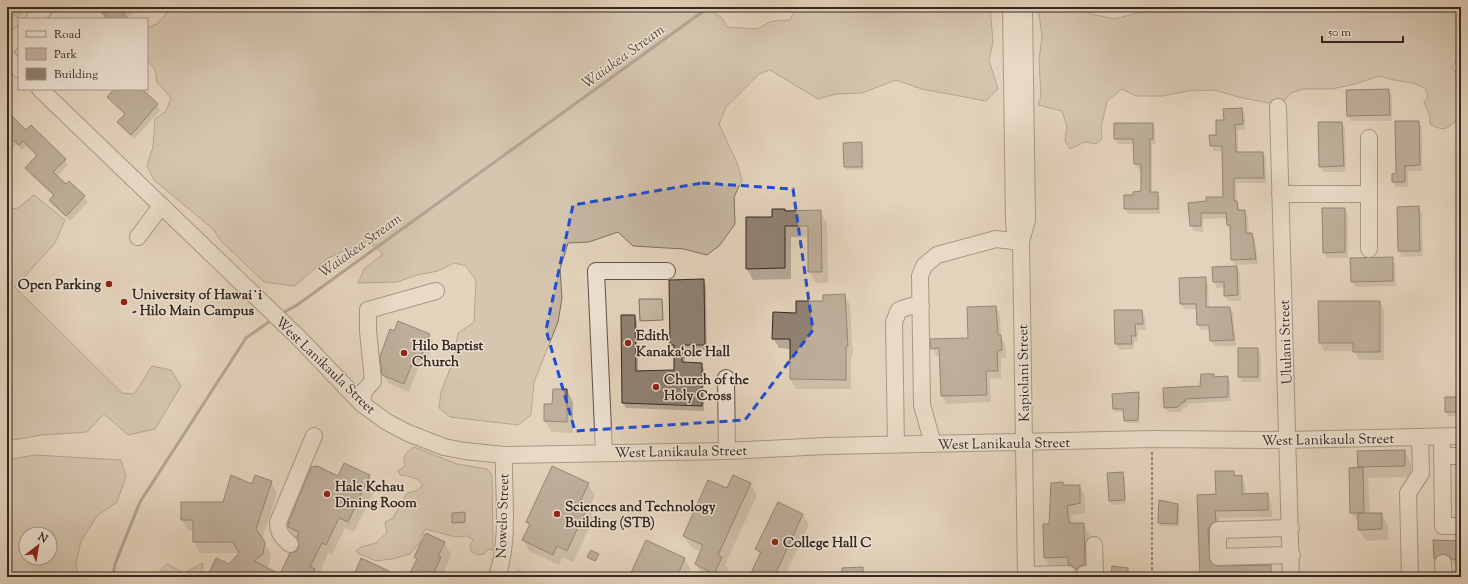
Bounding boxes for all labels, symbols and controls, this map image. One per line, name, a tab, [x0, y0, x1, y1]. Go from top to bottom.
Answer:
legend	[18, 18, 148, 90]
scale bar	[1322, 18, 1403, 44]
water label: Waiakea Stream	[578, 20, 670, 94]
text: 50 m	[1327, 24, 1351, 42]
text: Road	[54, 26, 81, 44]
text: Park	[54, 46, 77, 64]
text: Building	[54, 66, 98, 84]
water label: Waiakea Stream	[315, 209, 407, 283]
place label: Open Parking	[18, 276, 101, 296]
marker: Open Parking	[104, 279, 114, 289]
place label: University of Hawaiʻi - Hilo Main Campus	[132, 286, 262, 322]
marker: University of Hawaiʻi - Hilo Main Campus	[119, 297, 129, 307]
street label: Ululani Street	[1276, 299, 1298, 385]
street label: West Lanikaula Street	[270, 313, 379, 420]
street label: Kapiolani Street	[1014, 324, 1036, 422]
place label: Edith Kanaka‘ole Hall	[636, 327, 730, 363]
place label: Hilo Baptist Church	[412, 337, 484, 373]
marker: Edith Kanaka‘ole Hall	[623, 338, 633, 348]
marker: Hilo Baptist Church	[399, 348, 409, 358]
place label: Church of the Holy Cross	[664, 371, 749, 407]
marker: Church of the Holy Cross	[651, 382, 661, 392]
street label: West Lanikaula Street	[1262, 430, 1395, 452]
street label: West Lanikaula Street	[938, 434, 1071, 456]
street label: West Lanikaula Street	[615, 442, 748, 464]
street label: Nowelo Street	[493, 473, 515, 559]
place label: Hale Kehau Dining Room	[335, 478, 417, 514]
marker: Hale Kehau Dining Room	[322, 489, 332, 499]
place label: Sciences and Technology Building (STB)	[565, 498, 716, 534]
marker: Sciences and Technology Building (STB)	[552, 509, 562, 519]
north arrow	[18, 526, 58, 566]
text: N	[34, 529, 51, 548]
place label: College Hall C	[783, 534, 872, 554]
marker: College Hall C	[770, 537, 780, 547]

